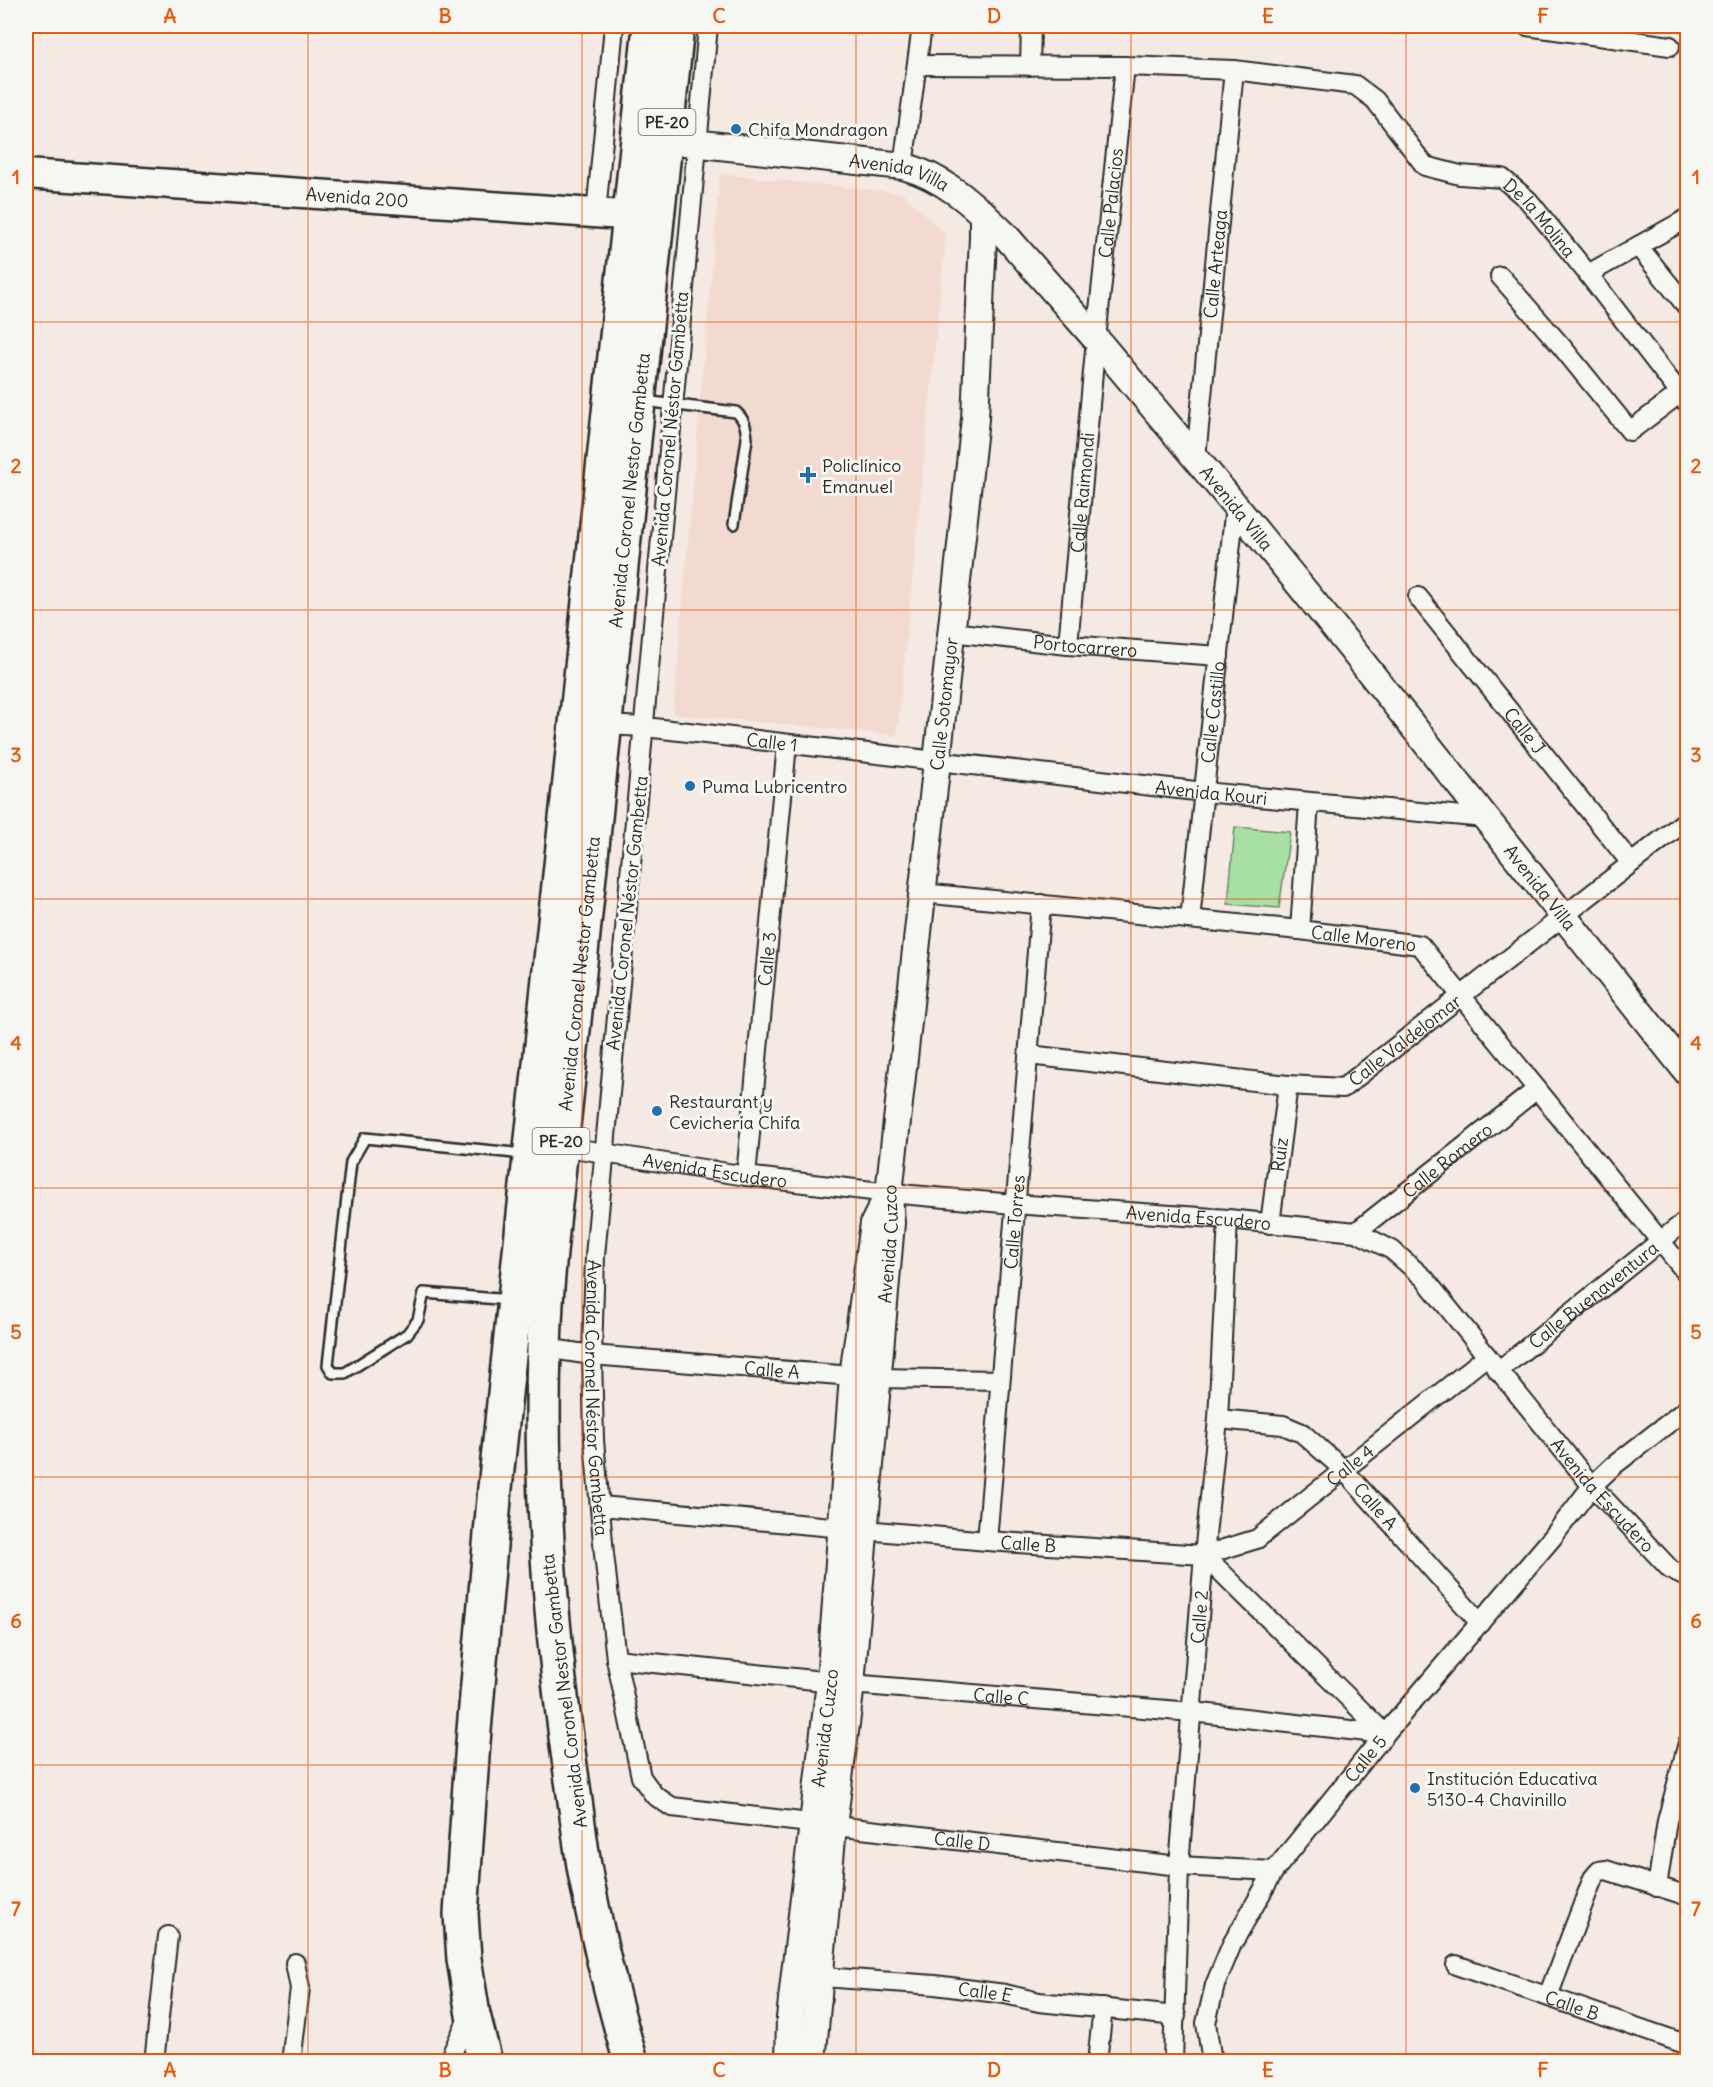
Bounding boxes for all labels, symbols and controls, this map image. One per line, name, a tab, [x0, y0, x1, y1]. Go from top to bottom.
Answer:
text: A	[164, 3, 177, 28]
text: B	[438, 3, 452, 28]
text: C	[712, 3, 726, 28]
text: D	[987, 3, 1001, 28]
text: E	[1262, 3, 1274, 28]
text: F	[1537, 3, 1549, 28]
road number: PE-20	[638, 109, 696, 135]
place label: Chifa Mondragon	[748, 118, 888, 141]
marker: Chifa Mondragon	[729, 122, 743, 136]
street label: Calle Palacios	[1093, 147, 1128, 259]
street label: Avenida Villa	[848, 149, 954, 196]
text: 1	[12, 164, 20, 189]
text: 1	[1692, 164, 1700, 189]
street label: De la Molina	[1499, 173, 1581, 262]
street label: Avenida 200	[305, 182, 409, 212]
street label: Calle Arteaga	[1198, 209, 1232, 319]
street label: Avenida Coronel Néstor Gambetta	[647, 290, 693, 568]
street label: Avenida Coronel Nestor Gambetta	[603, 352, 655, 629]
street label: Calle Raimondi	[1065, 431, 1099, 554]
text: 2	[11, 453, 22, 478]
text: 2	[1691, 453, 1702, 478]
place label: Policlínico Emanuel	[822, 454, 901, 498]
street label: Avenida Villa	[1195, 461, 1278, 555]
marker: Policlínico Emanuel	[799, 466, 817, 484]
street label: Portocarrero	[1032, 630, 1138, 662]
street label: Calle Sotomayor	[925, 635, 962, 772]
street label: Calle Castillo	[1196, 660, 1230, 764]
street label: Calle J	[1499, 702, 1551, 759]
street label: Calle 1	[745, 727, 799, 756]
text: 3	[10, 742, 22, 767]
text: 3	[1690, 742, 1702, 767]
street label: Avenida Coronel Néstor Gambetta	[601, 774, 653, 1052]
place label: Puma Lubricentro	[702, 775, 847, 798]
street label: Avenida Kouri	[1154, 775, 1268, 809]
marker: Puma Lubricentro	[683, 779, 697, 793]
street label: Avenida Coronel Nestor Gambetta	[553, 835, 605, 1112]
street label: Avenida Villa	[1499, 840, 1582, 935]
street label: Calle Moreno	[1310, 920, 1418, 956]
street label: Calle 3	[753, 931, 781, 987]
street label: Calle Valdelomar	[1344, 988, 1466, 1091]
text: 4	[10, 1030, 22, 1055]
text: 4	[1690, 1030, 1702, 1055]
place label: Restaurant y Cevichería Chifa	[669, 1090, 800, 1134]
marker: Restaurant y Cevichería Chifa	[650, 1104, 664, 1118]
street label: Calle Romero	[1397, 1117, 1497, 1203]
road number: PE-20	[532, 1128, 590, 1154]
street label: Ruiz	[1265, 1136, 1293, 1173]
street label: Avenida Escudero	[641, 1148, 788, 1192]
street label: Calle Torres	[999, 1174, 1029, 1270]
street label: Avenida Cuzco	[873, 1183, 903, 1304]
street label: Avenida Escudero	[1125, 1200, 1272, 1235]
street label: Calle Buenaventura	[1524, 1236, 1663, 1354]
street label: Avenida Coronel Néstor Gambetta	[580, 1259, 614, 1537]
text: 5	[10, 1319, 22, 1344]
text: 5	[1690, 1319, 1702, 1344]
street label: Calle A	[743, 1356, 801, 1383]
street label: Avenida Escudero	[1546, 1433, 1660, 1557]
street label: Calle 4	[1321, 1439, 1378, 1491]
street label: Calle A	[1349, 1478, 1403, 1534]
street label: Calle B	[1000, 1530, 1057, 1557]
street label: Avenida Coronel Nestor Gambetta	[536, 1553, 592, 1829]
street label: Calle 2	[1185, 1589, 1213, 1645]
text: 6	[10, 1608, 22, 1633]
text: 6	[1690, 1608, 1702, 1633]
street label: Avenida Cuzco	[806, 1668, 842, 1789]
street label: Calle C	[972, 1683, 1030, 1710]
street label: Calle 5	[1339, 1730, 1391, 1787]
place label: Institución Educativa 5130-4 Chavinillo	[1427, 1767, 1598, 1811]
marker: Institución Educativa 5130-4 Chavinillo	[1408, 1781, 1422, 1795]
street label: Calle D	[933, 1826, 992, 1855]
text: 7	[11, 1896, 21, 1921]
text: 7	[1691, 1896, 1701, 1921]
street label: Calle E	[957, 1977, 1015, 2007]
street label: Calle B	[1542, 1985, 1602, 2025]
text: A	[164, 2057, 177, 2082]
text: B	[438, 2057, 452, 2082]
text: C	[712, 2057, 726, 2082]
text: D	[987, 2057, 1001, 2082]
text: E	[1262, 2057, 1274, 2082]
text: F	[1537, 2057, 1549, 2082]

